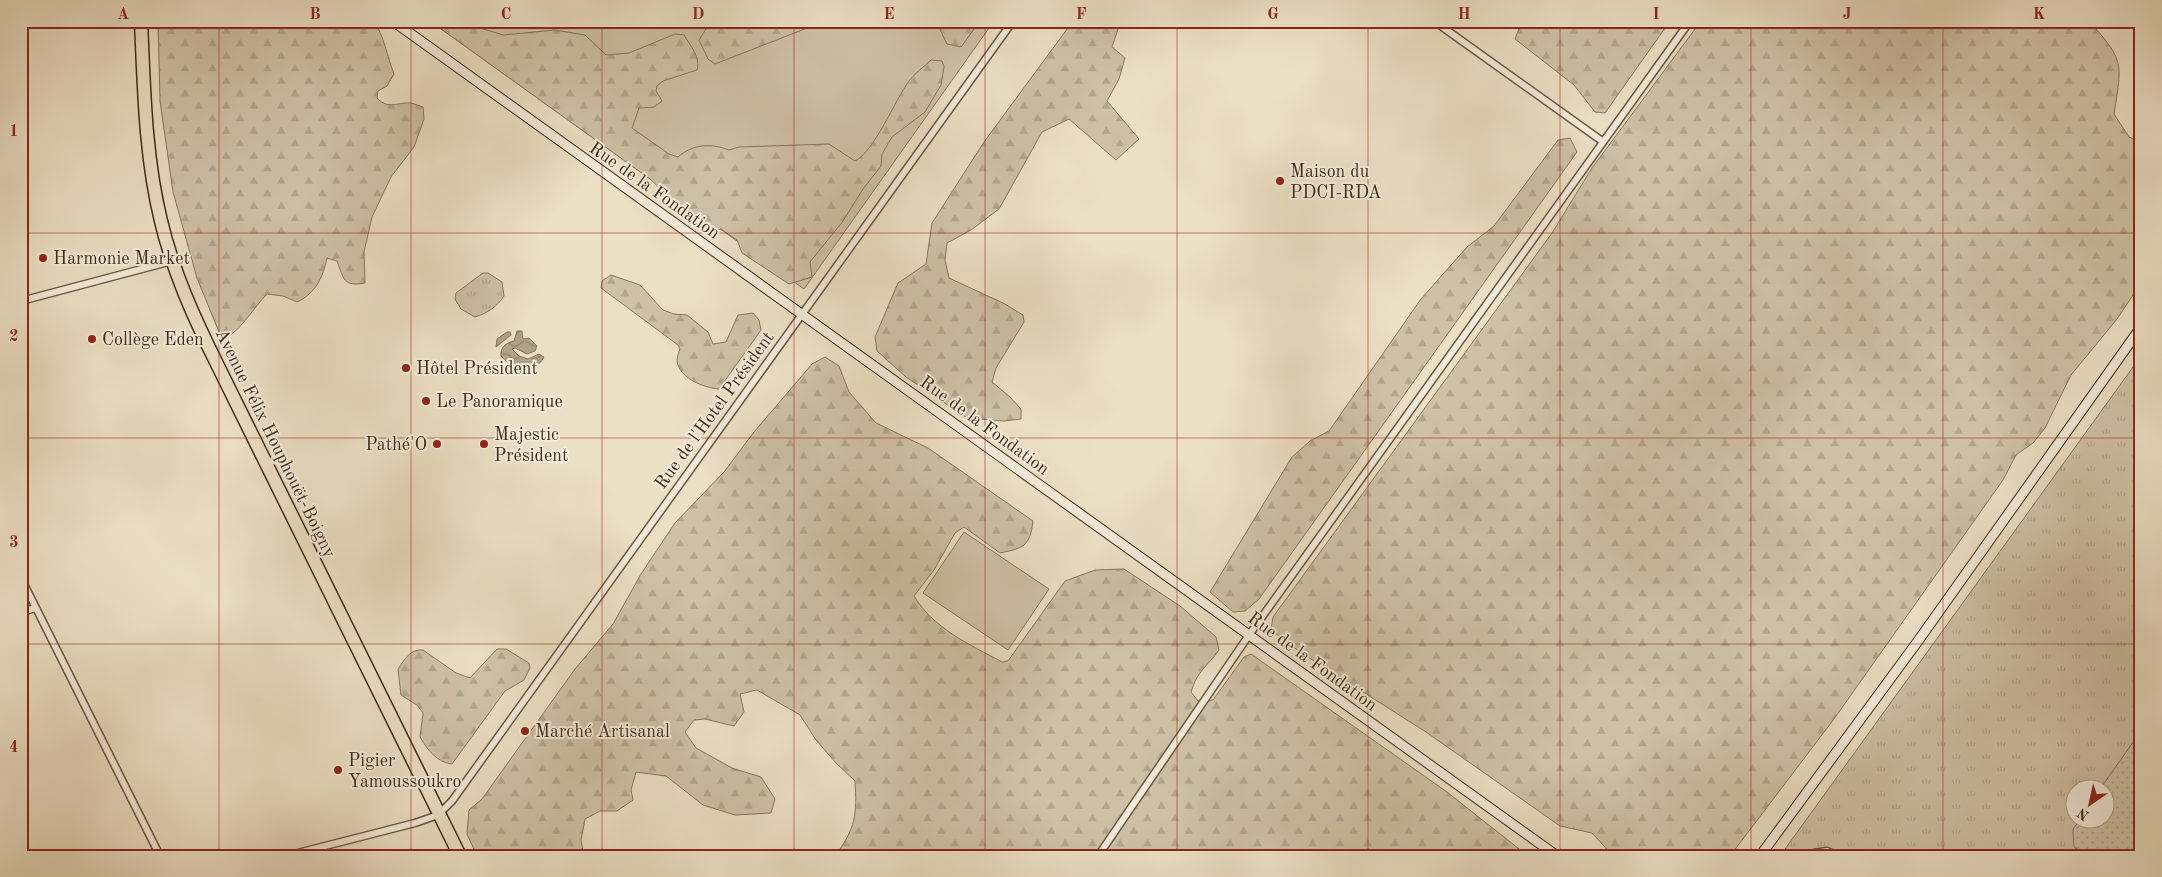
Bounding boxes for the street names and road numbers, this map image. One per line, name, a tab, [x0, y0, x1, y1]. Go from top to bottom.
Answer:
street label: Rue de la Fondation	[586, 139, 723, 243]
street label: Avenue Félix Houphouët-Boigny	[212, 326, 339, 561]
street label: Rue de l'Hotel Président	[652, 329, 778, 493]
street label: Rue de la Fondation	[916, 373, 1053, 479]
street label: Rue de la Fondation	[1244, 609, 1381, 715]

